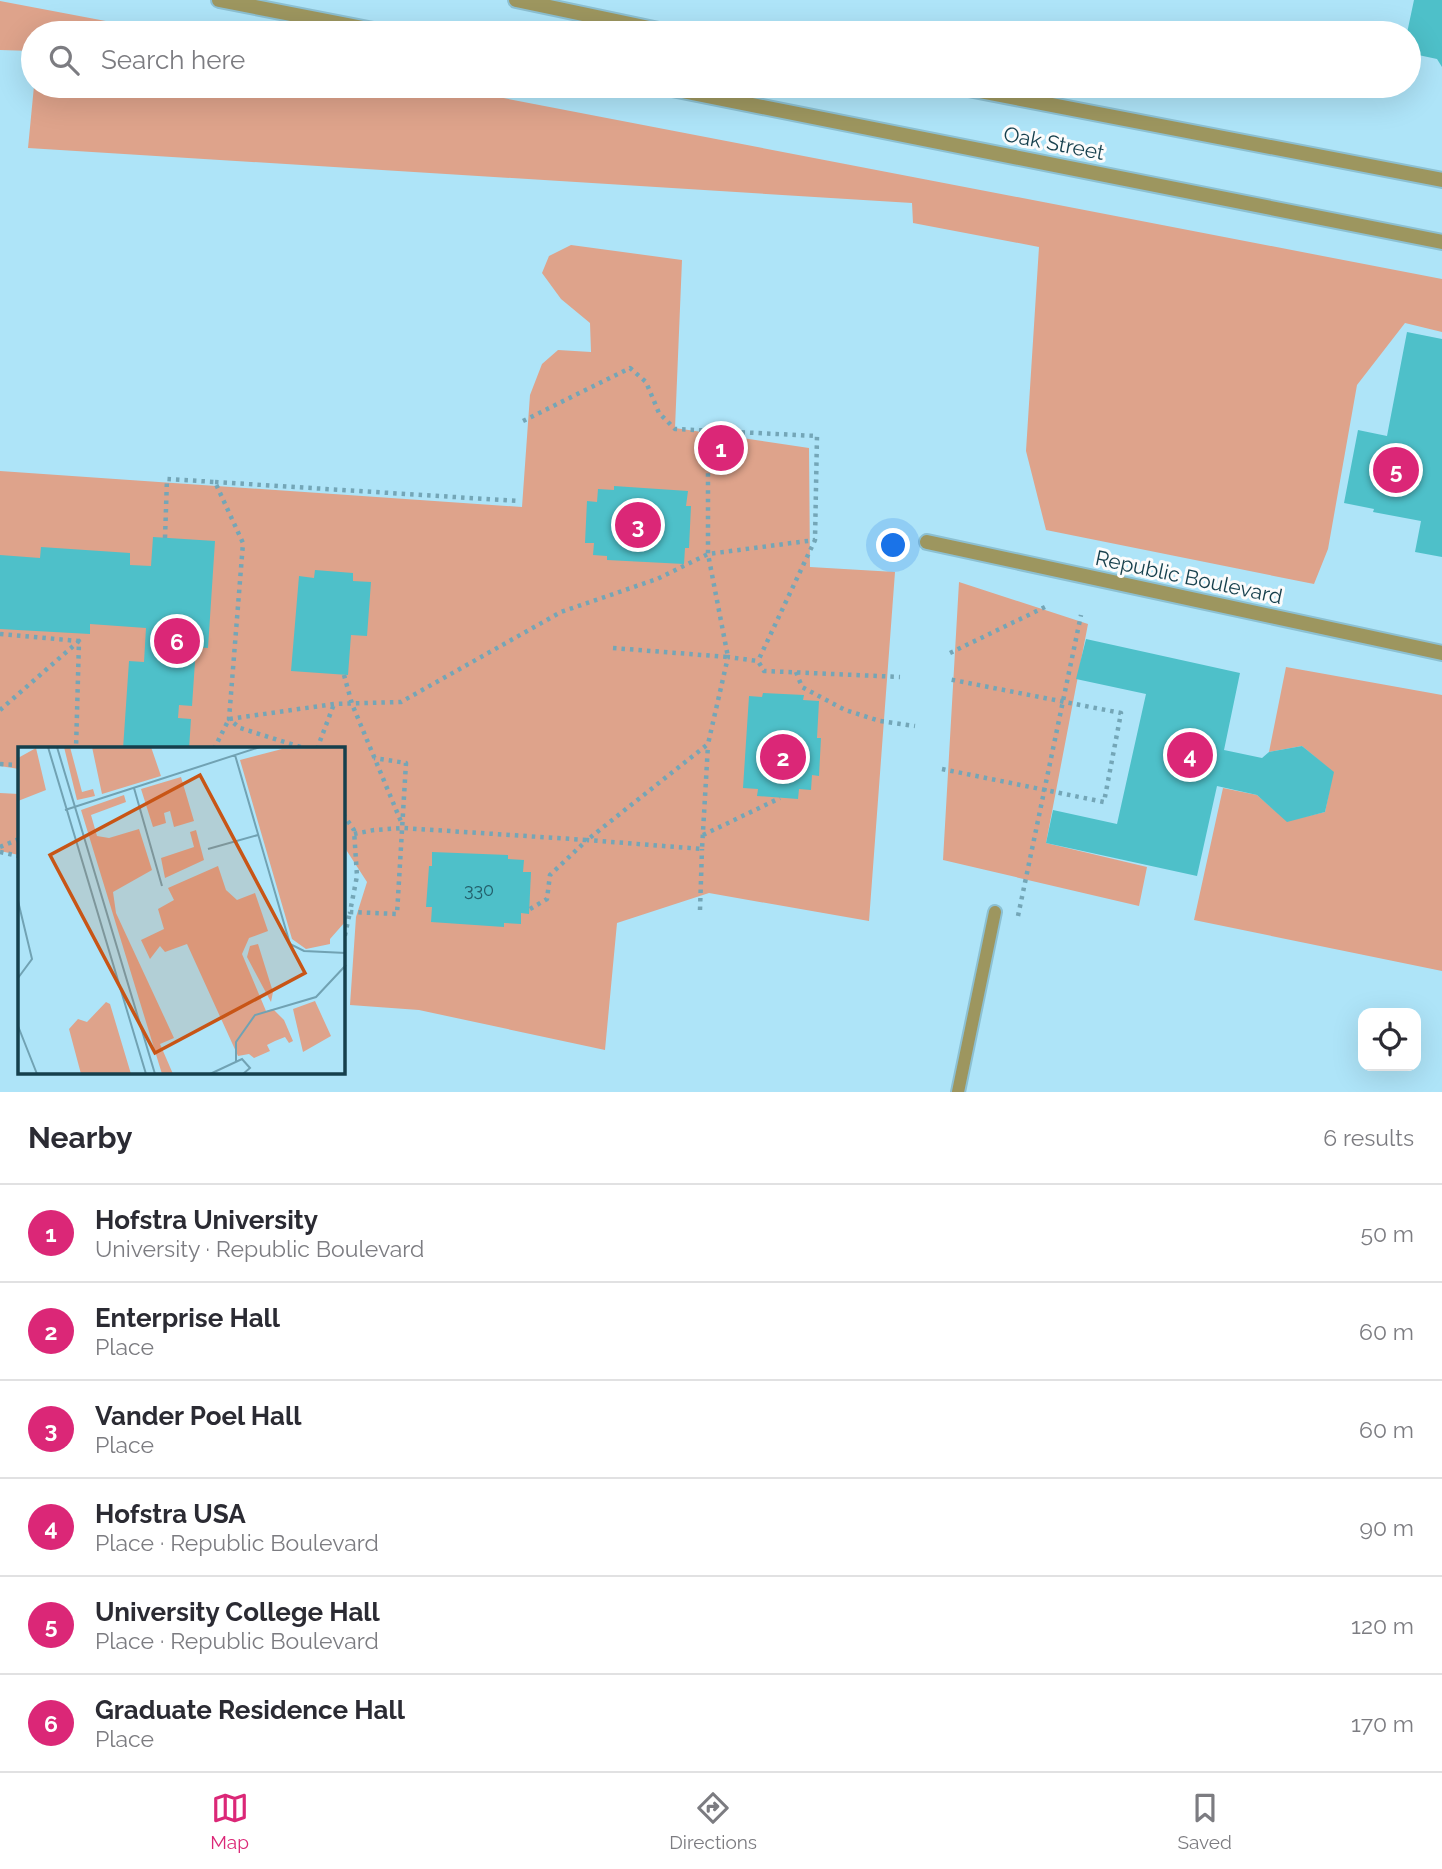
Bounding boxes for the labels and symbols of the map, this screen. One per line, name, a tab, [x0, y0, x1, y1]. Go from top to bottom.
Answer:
street label: Oak Street	[1002, 121, 1106, 165]
pin: 1	[698, 422, 744, 474]
pin: 5	[1373, 444, 1419, 496]
pin: 3	[615, 499, 661, 551]
your location	[876, 528, 910, 562]
street label: Republic Boulevard	[1093, 545, 1285, 609]
pin: 6	[154, 615, 200, 667]
pin: 4	[1167, 729, 1213, 781]
pin: 2	[760, 731, 806, 783]
inset map	[18, 747, 345, 1074]
house number: 330	[464, 879, 494, 900]

